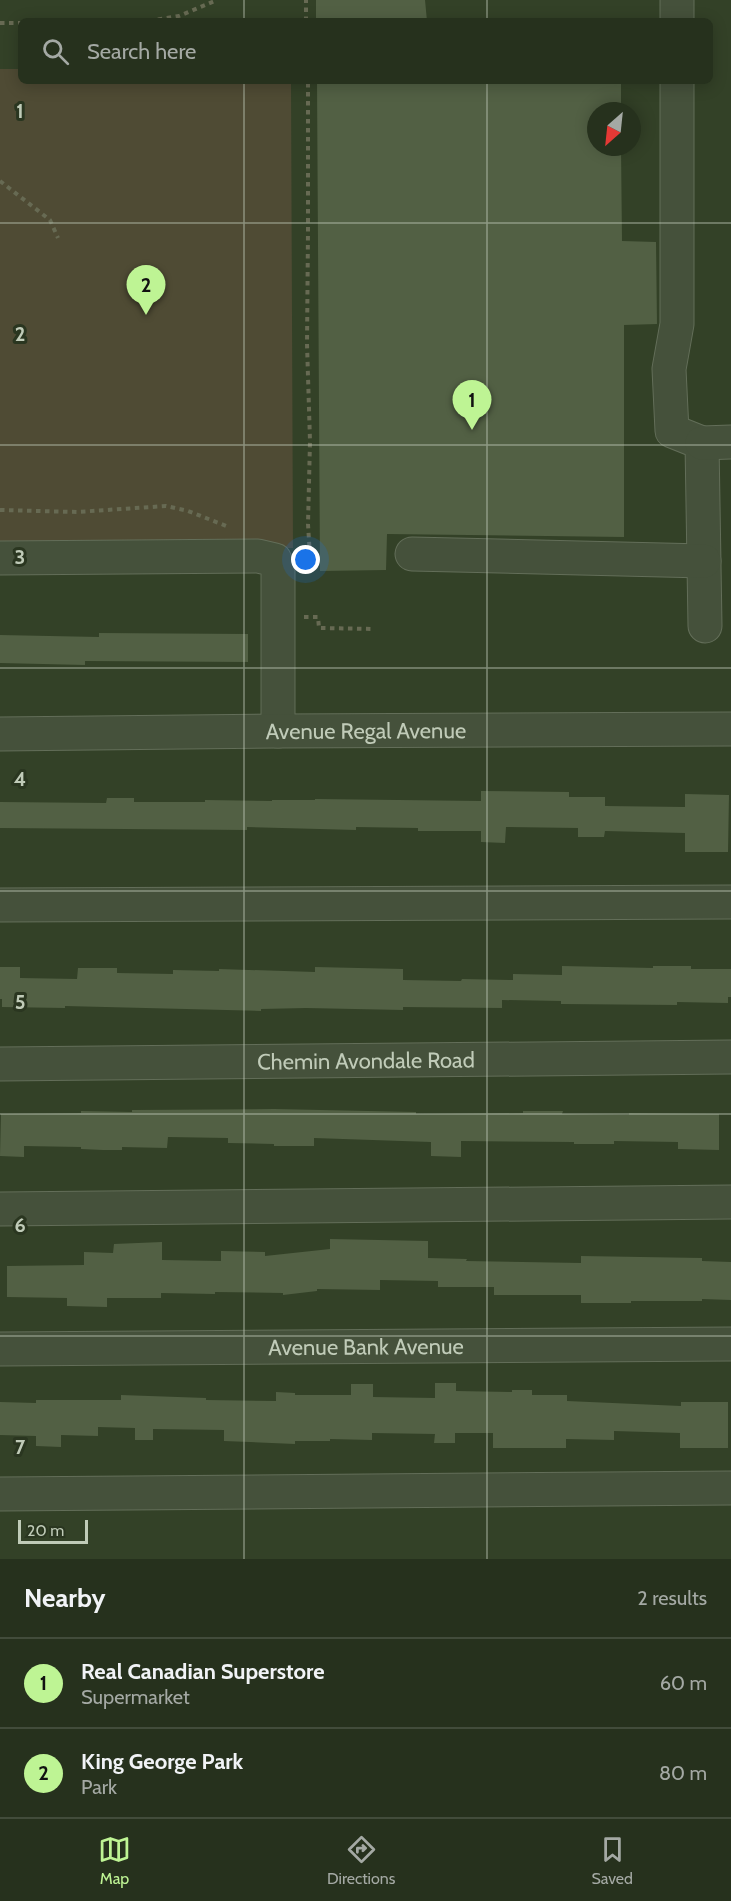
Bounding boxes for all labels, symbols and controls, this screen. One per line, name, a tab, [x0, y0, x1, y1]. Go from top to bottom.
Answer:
search box	[18, 18, 713, 84]
icon: search	[39, 35, 72, 68]
text: Search here	[87, 38, 196, 65]
text: 1	[16, 99, 24, 123]
north arrow	[587, 102, 641, 156]
pin: 2	[126, 266, 166, 315]
text: 2	[15, 322, 25, 346]
pin: 1	[452, 380, 492, 430]
text: 3	[15, 545, 25, 569]
your location	[291, 545, 320, 574]
street label: Avenue Regal Avenue	[266, 717, 466, 745]
text: 4	[14, 767, 26, 791]
text: 5	[15, 990, 25, 1014]
street label: Chemin Avondale Road	[257, 1046, 475, 1075]
text: 6	[14, 1213, 26, 1237]
street label: Avenue Bank Avenue	[268, 1332, 464, 1361]
text: 7	[15, 1435, 26, 1459]
scale bar	[18, 1517, 88, 1544]
text: 20 m	[27, 1521, 64, 1540]
text: Nearby	[24, 1582, 105, 1614]
text: 2 results	[637, 1586, 707, 1610]
text: Real Canadian Superstore	[81, 1658, 324, 1685]
text: 1	[40, 1671, 47, 1695]
text: 60 m	[660, 1671, 707, 1695]
text: Supermarket	[81, 1685, 190, 1709]
text: King George Park	[81, 1748, 243, 1775]
text: 2	[38, 1761, 49, 1785]
text: 80 m	[659, 1761, 707, 1785]
text: Park	[81, 1775, 117, 1799]
tab: Map	[98, 1833, 131, 1888]
tab: Directions	[327, 1833, 395, 1888]
tab: Saved	[591, 1833, 633, 1888]

